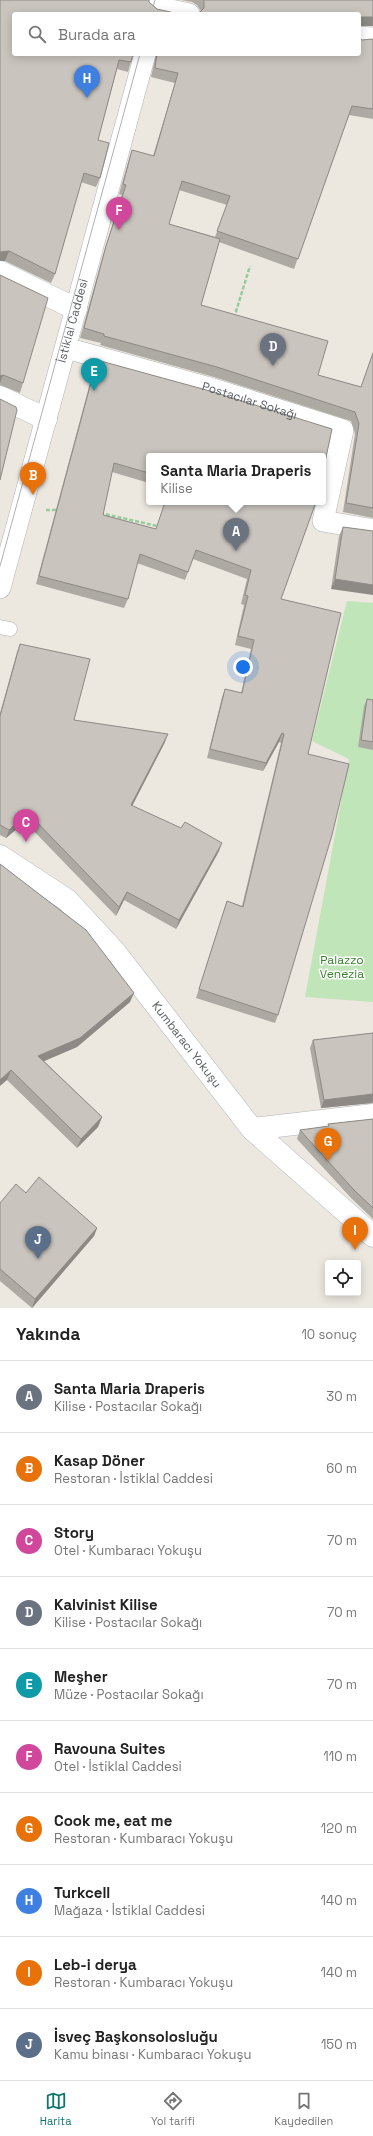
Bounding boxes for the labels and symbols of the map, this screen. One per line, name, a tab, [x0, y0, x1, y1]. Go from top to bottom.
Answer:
pin: H	[74, 65, 100, 98]
pin: F	[106, 197, 132, 230]
street label: İstiklal Caddesi	[54, 277, 92, 364]
pin: D	[260, 333, 286, 366]
pin: E	[81, 358, 107, 391]
street label: Postacılar Sokağı	[200, 378, 299, 423]
pin: B	[20, 462, 46, 495]
pin: A	[223, 518, 249, 551]
your location	[233, 657, 253, 677]
pin: C	[13, 809, 39, 842]
park label: Palazzo Venezia	[320, 952, 364, 982]
street label: Kumbaracı Yokuşu	[148, 998, 225, 1091]
pin: G	[315, 1128, 341, 1161]
pin: I	[342, 1217, 368, 1250]
pin: J	[25, 1226, 51, 1259]

